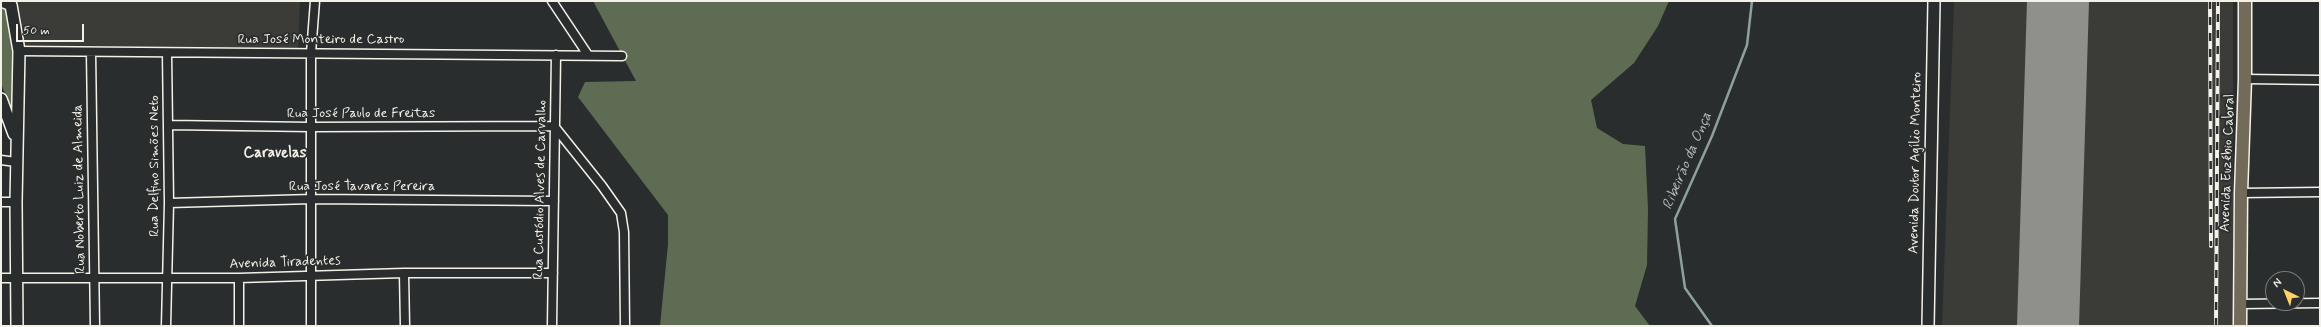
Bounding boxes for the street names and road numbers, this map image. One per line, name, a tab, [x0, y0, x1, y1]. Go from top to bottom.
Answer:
street label: Rua José Monteiro de Castro	[237, 32, 405, 48]
street label: Avenida Doutor Agílio Monteiro	[1906, 72, 1926, 254]
street label: Avenida Euzébio Cabral	[2217, 94, 2239, 232]
street label: Rua Delfino Simões Neto	[147, 95, 163, 237]
street label: Rua Custódio Alves de Carvalho	[531, 100, 551, 280]
street label: Rua Noberto Luiz de Almeida	[70, 104, 90, 274]
street label: Rua José Paulo de Freitas	[287, 106, 435, 122]
street label: Rua José Tavares Pereira	[289, 179, 435, 195]
street label: Avenida Tiradentes	[229, 253, 341, 273]

